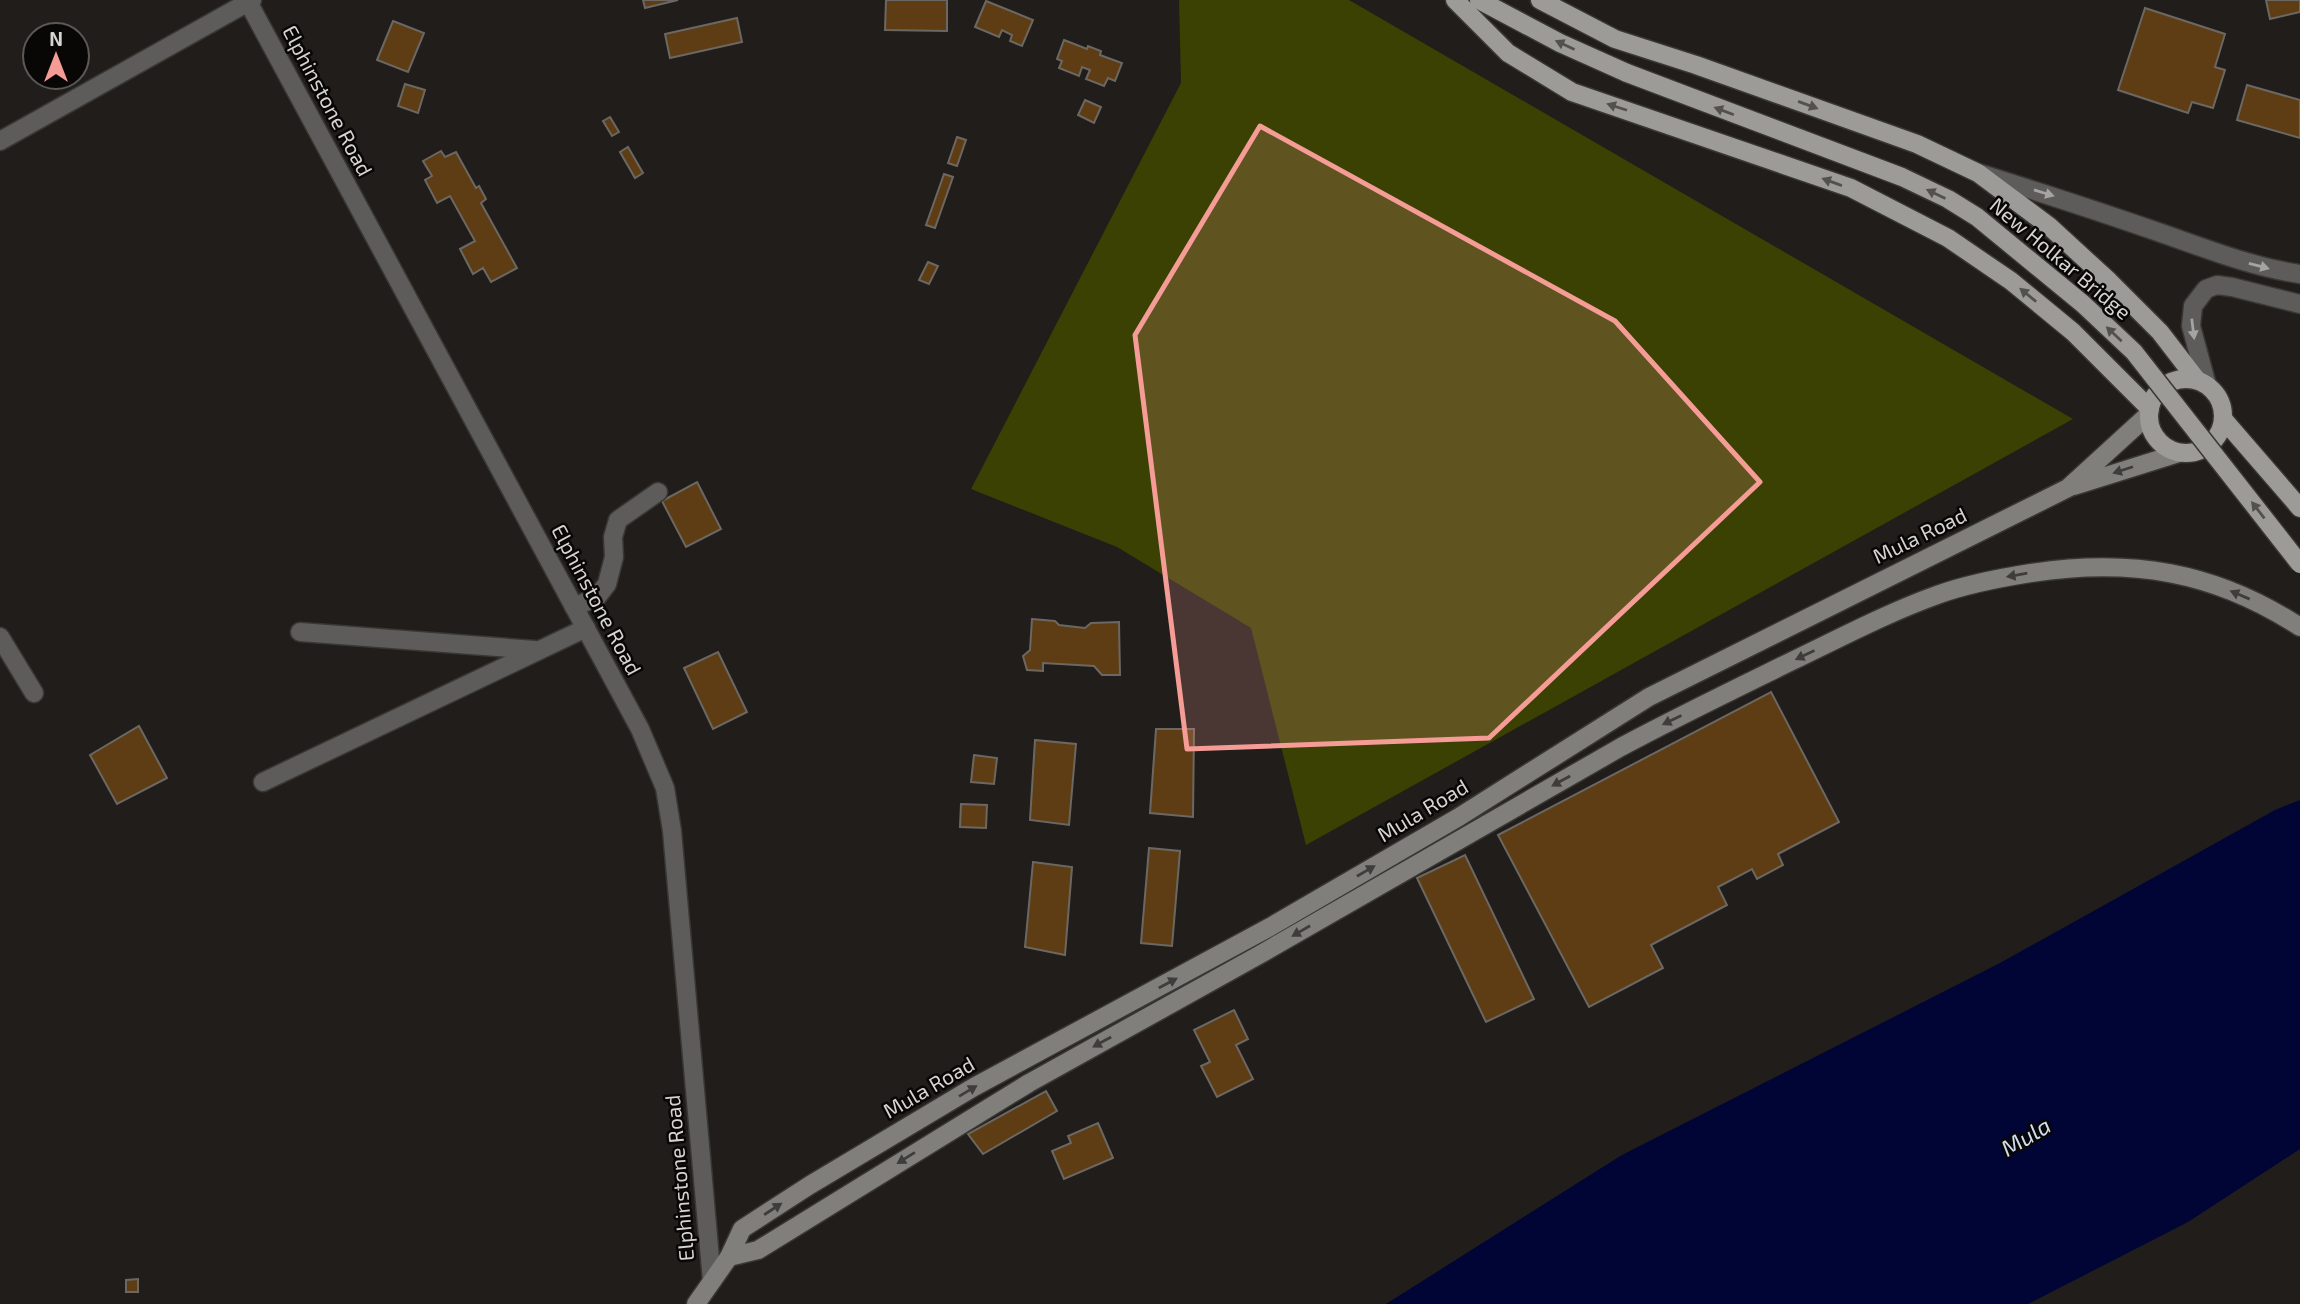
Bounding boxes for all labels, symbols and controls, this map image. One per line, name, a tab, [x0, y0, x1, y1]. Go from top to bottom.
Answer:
north arrow	[21, 21, 91, 91]
street label: Elphinstone Road	[278, 21, 379, 180]
text: N	[49, 27, 63, 50]
one-way arrow	[1555, 39, 1575, 51]
one-way arrow	[1798, 100, 1819, 111]
one-way arrow	[1607, 102, 1628, 112]
one-way arrow	[1714, 105, 1735, 116]
one-way arrow	[1822, 176, 1843, 187]
one-way arrow	[1926, 188, 1946, 199]
one-way arrow	[2033, 188, 2054, 199]
street label: New Holkar Bridge	[1985, 192, 2137, 324]
one-way arrow	[2248, 261, 2270, 272]
one-way arrow	[2020, 288, 2037, 303]
one-way arrow	[2188, 318, 2199, 340]
one-way arrow	[2106, 326, 2123, 342]
one-way arrow	[2112, 466, 2133, 476]
street label: Mula Road	[1868, 501, 1970, 568]
one-way arrow	[2251, 501, 2266, 519]
street label: Elphinstone Road	[547, 520, 648, 679]
one-way arrow	[2006, 570, 2028, 581]
one-way arrow	[2230, 589, 2250, 601]
one-way arrow	[1795, 649, 1815, 660]
one-way arrow	[1662, 715, 1682, 726]
street label: Mula Road	[1372, 773, 1472, 846]
one-way arrow	[1552, 775, 1571, 787]
one-way arrow	[1357, 865, 1376, 878]
one-way arrow	[1291, 925, 1310, 937]
one-way arrow	[1158, 977, 1178, 989]
one-way arrow	[1092, 1036, 1112, 1048]
street label: Mula Road	[878, 1051, 978, 1123]
one-way arrow	[958, 1085, 977, 1097]
street label: Elphinstone Road	[659, 1094, 698, 1262]
water label: Mula	[1996, 1110, 2055, 1162]
one-way arrow	[897, 1152, 916, 1165]
one-way arrow	[764, 1203, 783, 1216]

